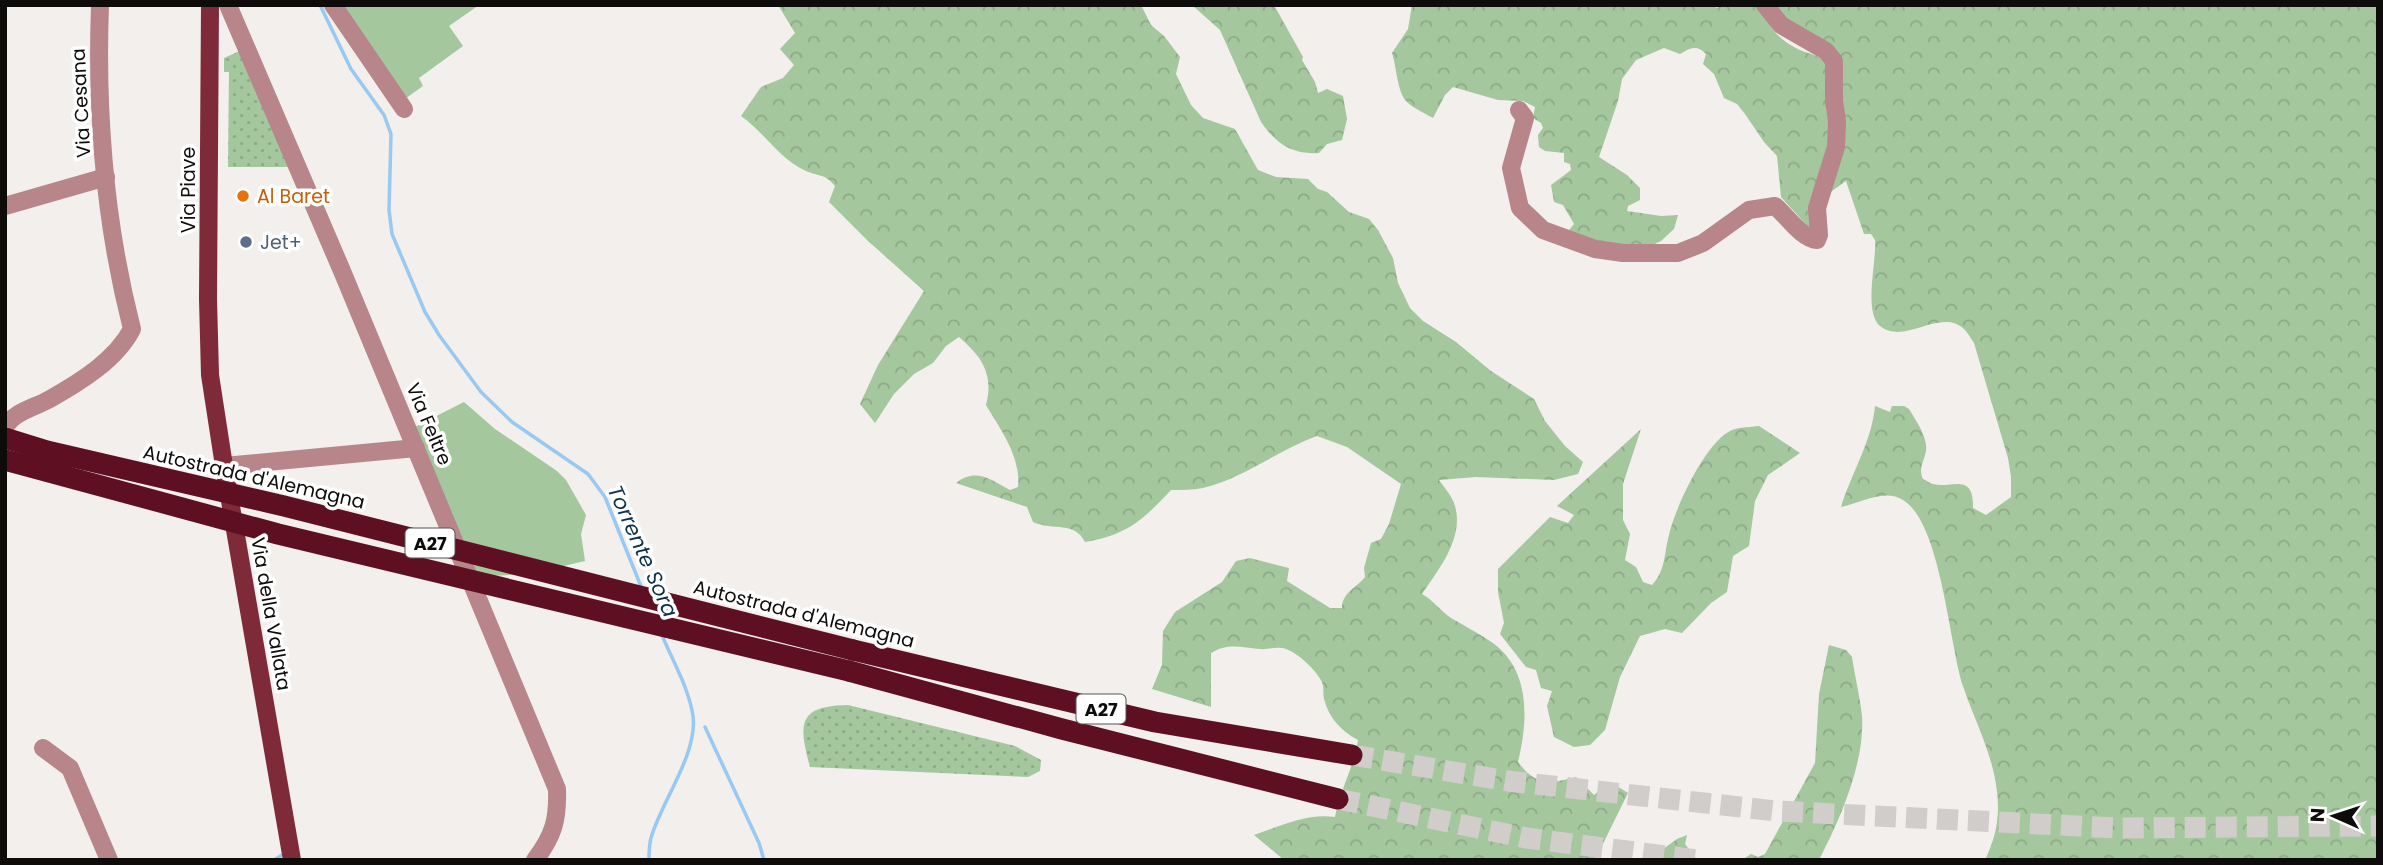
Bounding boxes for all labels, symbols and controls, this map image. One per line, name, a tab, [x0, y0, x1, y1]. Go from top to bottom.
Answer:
street label: Via Cesana	[65, 48, 97, 158]
street label: Via Piave	[175, 147, 202, 233]
place label: Al Baret	[257, 183, 330, 210]
marker: Al Baret	[235, 188, 251, 204]
place label: Jet+	[260, 229, 302, 256]
marker: Jet+	[238, 234, 254, 250]
street label: Via Feltre	[400, 379, 458, 469]
street label: Autostrada d'Alemagna	[140, 438, 368, 516]
water label: Torrente Sora	[601, 480, 685, 622]
road number: A27	[406, 528, 454, 558]
street label: Via della Vallata	[244, 535, 298, 693]
street label: Autostrada d'Alemagna	[691, 573, 917, 655]
road number: A27	[1076, 694, 1126, 724]
north arrow	[2299, 781, 2369, 851]
text: N	[2304, 807, 2331, 823]

